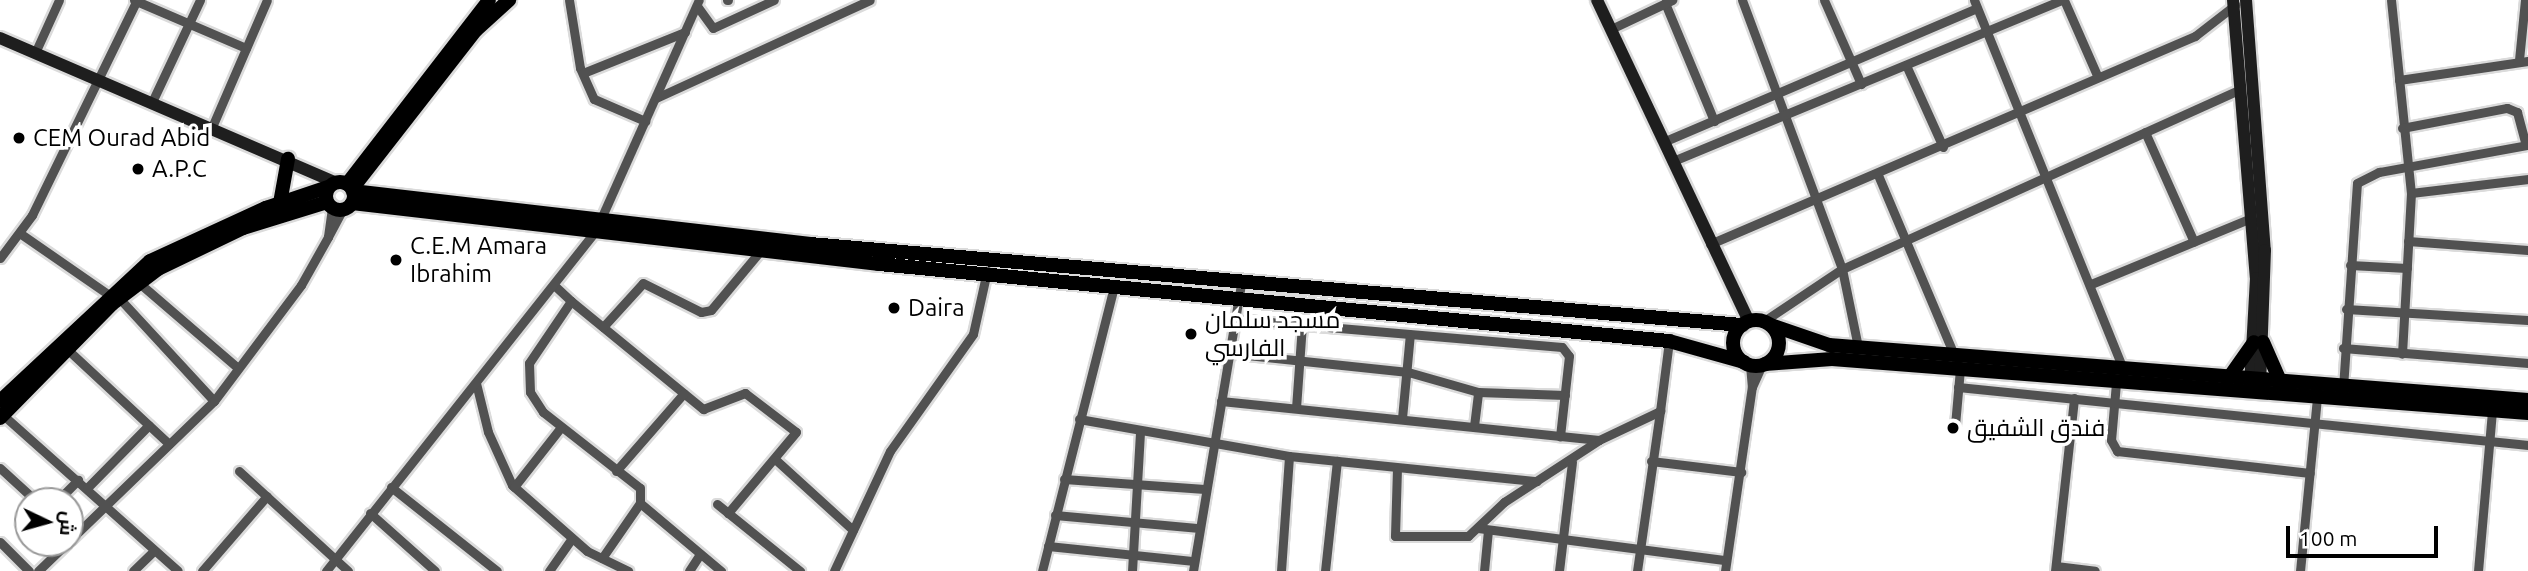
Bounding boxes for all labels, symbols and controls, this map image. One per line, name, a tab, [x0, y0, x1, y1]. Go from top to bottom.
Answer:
place label: CEM Ourad Abid	[33, 124, 210, 152]
marker: CEM Ourad Abid	[11, 130, 27, 146]
place label: A.P.C	[152, 155, 207, 183]
marker: A.P.C	[130, 161, 146, 177]
place label: C.E.M Amara Ibrahim	[410, 232, 547, 288]
marker: C.E.M Amara Ibrahim	[388, 252, 404, 268]
place label: Daira	[908, 294, 965, 322]
marker: Daira	[886, 300, 902, 316]
place label: مسجد سلمان الفارسي	[1205, 306, 1340, 362]
marker: مسجد سلمان الفارسي	[1183, 326, 1199, 342]
place label: فندق الشفيق	[1967, 414, 2105, 442]
marker: فندق الشفيق	[1945, 420, 1961, 436]
north arrow	[14, 487, 84, 557]
text: ش	[56, 511, 80, 537]
scale bar	[2290, 512, 2442, 556]
text: 100 m	[2299, 526, 2357, 550]

